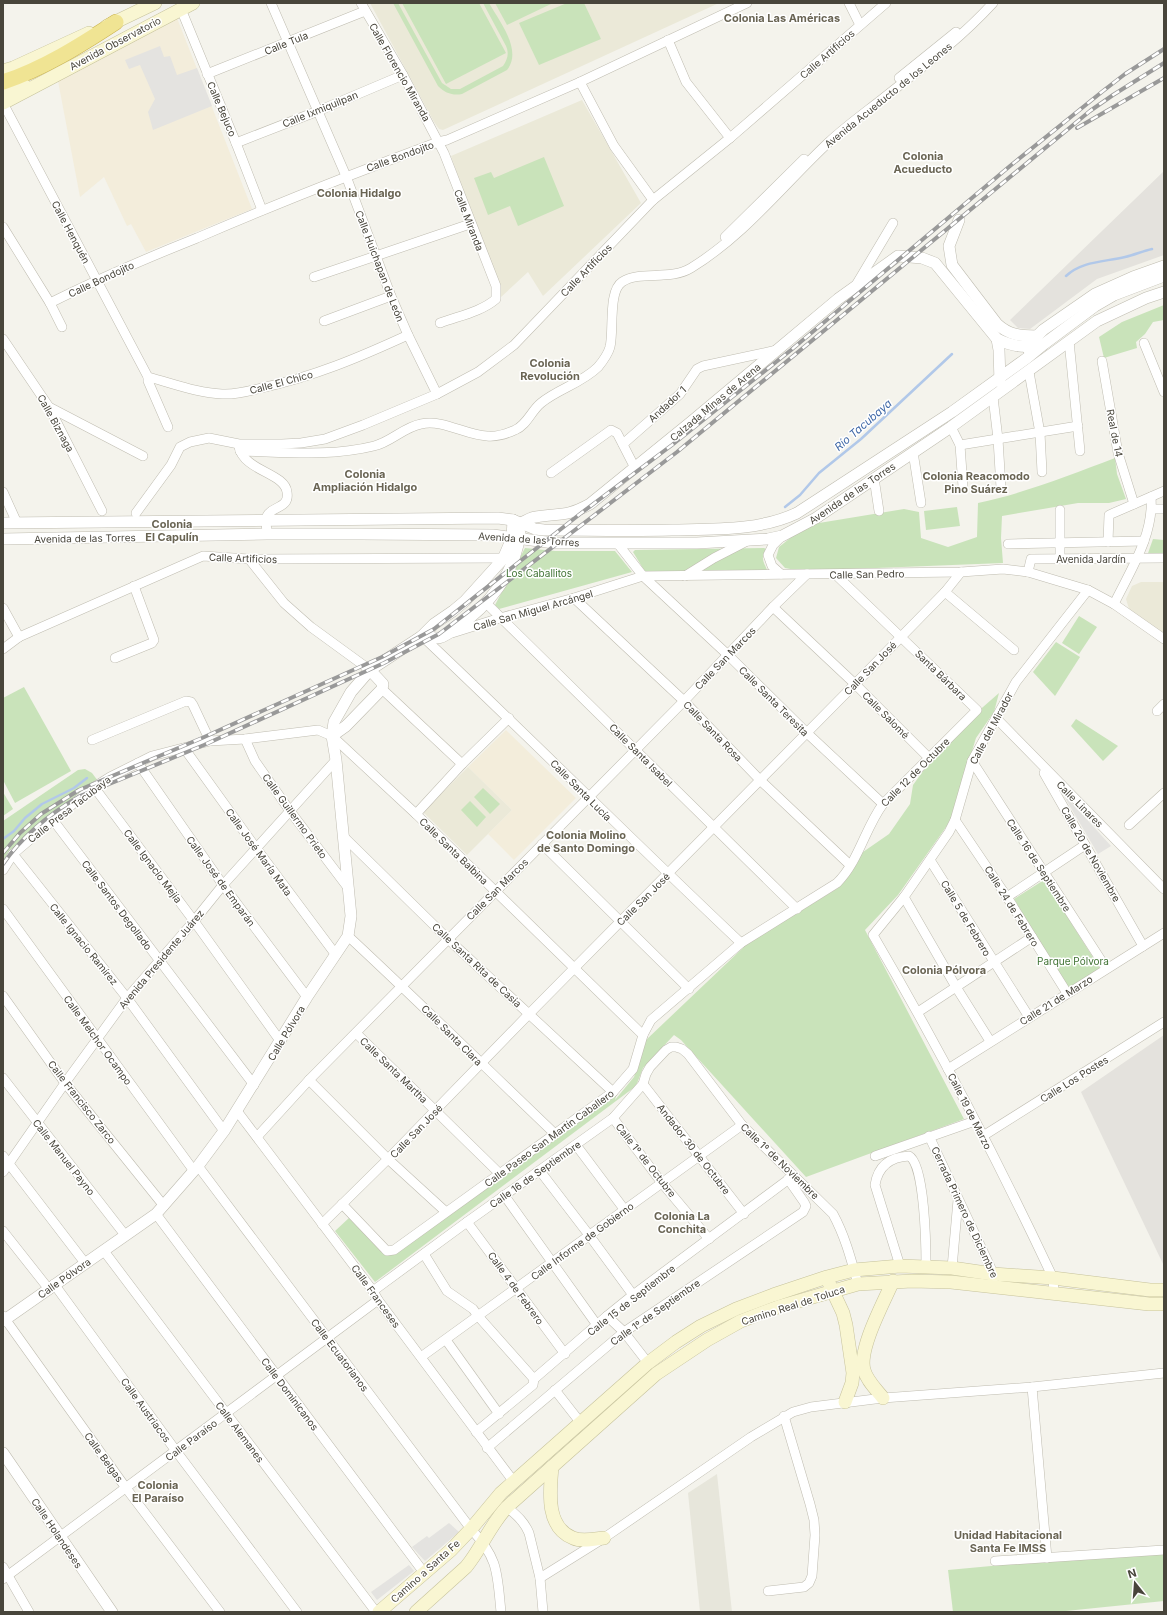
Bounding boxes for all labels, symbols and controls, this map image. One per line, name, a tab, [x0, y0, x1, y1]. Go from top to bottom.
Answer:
district label: Colonia Las Américas	[724, 11, 840, 25]
street label: Avenida Observatorio	[67, 14, 163, 72]
street label: Calle Florencio Miranda	[367, 21, 433, 123]
street label: Calle Artificios	[797, 27, 857, 81]
street label: Calle Tula	[262, 29, 310, 57]
street label: Avenida Acueducto de los Leones	[822, 40, 954, 150]
street label: Calle Bejuco	[205, 80, 239, 138]
street label: Calle Ixmiquilpan	[280, 88, 360, 130]
street label: Calle Bondojito	[365, 138, 435, 174]
district label: Colonia Acueducto	[894, 149, 953, 176]
district label: Colonia Hidalgo	[317, 186, 402, 200]
street label: Calle Miranda	[452, 188, 486, 252]
street label: Calle Henquén	[49, 199, 93, 266]
street label: Calle Huichapan de León	[353, 209, 407, 323]
street label: Calle Artificios	[558, 241, 614, 299]
street label: Calle Bondojito	[66, 259, 136, 299]
district label: Colonia Revolución	[520, 356, 580, 383]
street label: Calzada Minas de Arena	[667, 361, 763, 443]
street label: Calle El Chico	[248, 368, 314, 396]
street label: Andador 1	[646, 383, 688, 425]
street label: Calle Biznaga	[35, 392, 77, 454]
water label: Río Tacubaya	[832, 396, 895, 454]
street label: Real de 14	[1104, 408, 1126, 458]
street label: Avenida de las Torres	[807, 460, 897, 526]
district label: Colonia Ampliación Hidalgo	[313, 467, 417, 494]
district label: Colonia Reacomodo Pino Suárez	[922, 469, 1030, 496]
district label: Colonia El Capulín	[145, 517, 199, 544]
street label: Avenida de las Torres	[478, 529, 580, 549]
street label: Avenida de las Torres	[34, 531, 136, 545]
street label: Calle Artificios	[209, 551, 277, 565]
street label: Avenida Jardín	[1056, 553, 1126, 565]
park label: Los Caballitos	[506, 567, 572, 579]
street label: Calle San Pedro	[829, 567, 905, 581]
street label: Calle San Miguel Arcángel	[472, 587, 594, 633]
street label: Calle San Marcos	[692, 624, 758, 692]
street label: Calle San José	[841, 639, 899, 697]
street label: Santa Bárbara	[913, 647, 969, 703]
street label: Calle Santa Teresita	[737, 664, 811, 738]
street label: Calle Salomé	[860, 689, 912, 741]
street label: Calle del Mirador	[967, 690, 1015, 766]
street label: Calle Santa Rosa	[681, 698, 745, 764]
street label: Calle Santa Isabel	[607, 721, 675, 789]
street label: Calle 12 de Octubre	[878, 735, 952, 809]
street label: Calle Santa Lucía	[548, 757, 614, 823]
street label: Calle Guillermo Prieto	[260, 771, 330, 861]
street label: Calle Presa Tacubaya	[25, 773, 113, 845]
street label: Calle Linares	[1054, 778, 1106, 830]
street label: Calle 20 de Noviembre	[1059, 804, 1123, 904]
street label: Calle José María Mata	[223, 806, 295, 898]
street label: Calle Santa Balbina	[417, 815, 491, 887]
street label: Calle 16 de Septiembre	[1004, 816, 1074, 914]
street label: Calle Ignacio Mejía	[121, 827, 185, 905]
district label: Colonia Molino de Santo Domingo	[537, 828, 635, 855]
street label: Calle José de Emparán	[184, 834, 258, 929]
street label: Calle San Marcos	[464, 856, 530, 922]
street label: Calle Santos Degollado	[79, 858, 155, 952]
street label: Calle 24 de Febrero	[982, 863, 1042, 949]
street label: Calle San José	[614, 870, 672, 928]
street label: Calle 5 de Febrero	[939, 878, 993, 958]
street label: Calle Ignacio Ramírez	[47, 901, 121, 987]
street label: Avenida Presidente Juárez	[116, 907, 206, 1011]
street label: Calle Santa Rita de Casia	[430, 920, 524, 1010]
park label: Parque Pólvora	[1037, 955, 1109, 967]
district label: Colonia Pólvora	[902, 963, 986, 977]
street label: Calle 21 de Marzo	[1017, 973, 1095, 1027]
street label: Calle Melchor Ocampo	[61, 993, 135, 1087]
street label: Calle Santa Clara	[419, 1002, 485, 1068]
street label: Calle Pólvora	[265, 1003, 307, 1063]
street label: Calle Santa Martha	[358, 1035, 430, 1105]
street label: Calle Los Postes	[1038, 1053, 1110, 1105]
street label: Calle Francisco Zarco	[46, 1058, 118, 1146]
street label: Calle 19 de Marzo	[946, 1071, 994, 1151]
street label: Calle Paseo San Martín Caballero	[482, 1087, 616, 1189]
street label: Andador 30 de Octubre	[655, 1101, 733, 1197]
street label: Calle San José	[387, 1102, 445, 1160]
street label: Calle Manuel Payno	[31, 1117, 97, 1197]
street label: Calle 1º de Octubre	[613, 1121, 679, 1200]
street label: Calle 1º de Noviembre	[738, 1121, 822, 1202]
street label: Calle 16 de Septiembre	[487, 1138, 583, 1210]
street label: Cerrada Primero de Diciembre	[929, 1144, 1001, 1280]
street label: Calle Informe de Gobierno	[528, 1200, 636, 1282]
district label: Colonia La Conchita	[654, 1209, 710, 1236]
street label: Calle 4 de Febrero	[486, 1249, 546, 1327]
street label: Calle Pólvora	[35, 1255, 93, 1301]
street label: Calle Franceses	[349, 1262, 403, 1330]
street label: Calle 15 de Septiembre	[585, 1262, 678, 1338]
street label: Calle 1º de Septiembre	[608, 1276, 702, 1348]
street label: Camino Real de Toluca	[740, 1283, 846, 1327]
street label: Calle Ecuatorianos	[309, 1316, 371, 1394]
street label: Calle Dominicanos	[259, 1355, 321, 1433]
street label: Calle Austriacos	[119, 1375, 173, 1445]
street label: Calle Alemanes	[213, 1399, 267, 1465]
street label: Calle Paraíso	[163, 1417, 219, 1463]
street label: Calle Belgas	[82, 1430, 126, 1484]
district label: Colonia El Paraíso	[132, 1478, 184, 1505]
street label: Calle Holandeses	[29, 1496, 85, 1570]
district label: Unidad Habitacional Santa Fe IMSS	[954, 1528, 1062, 1555]
street label: Camino a Santa Fe	[388, 1537, 462, 1605]
north arrow	[1115, 1563, 1155, 1603]
text: N	[1126, 1566, 1138, 1581]

